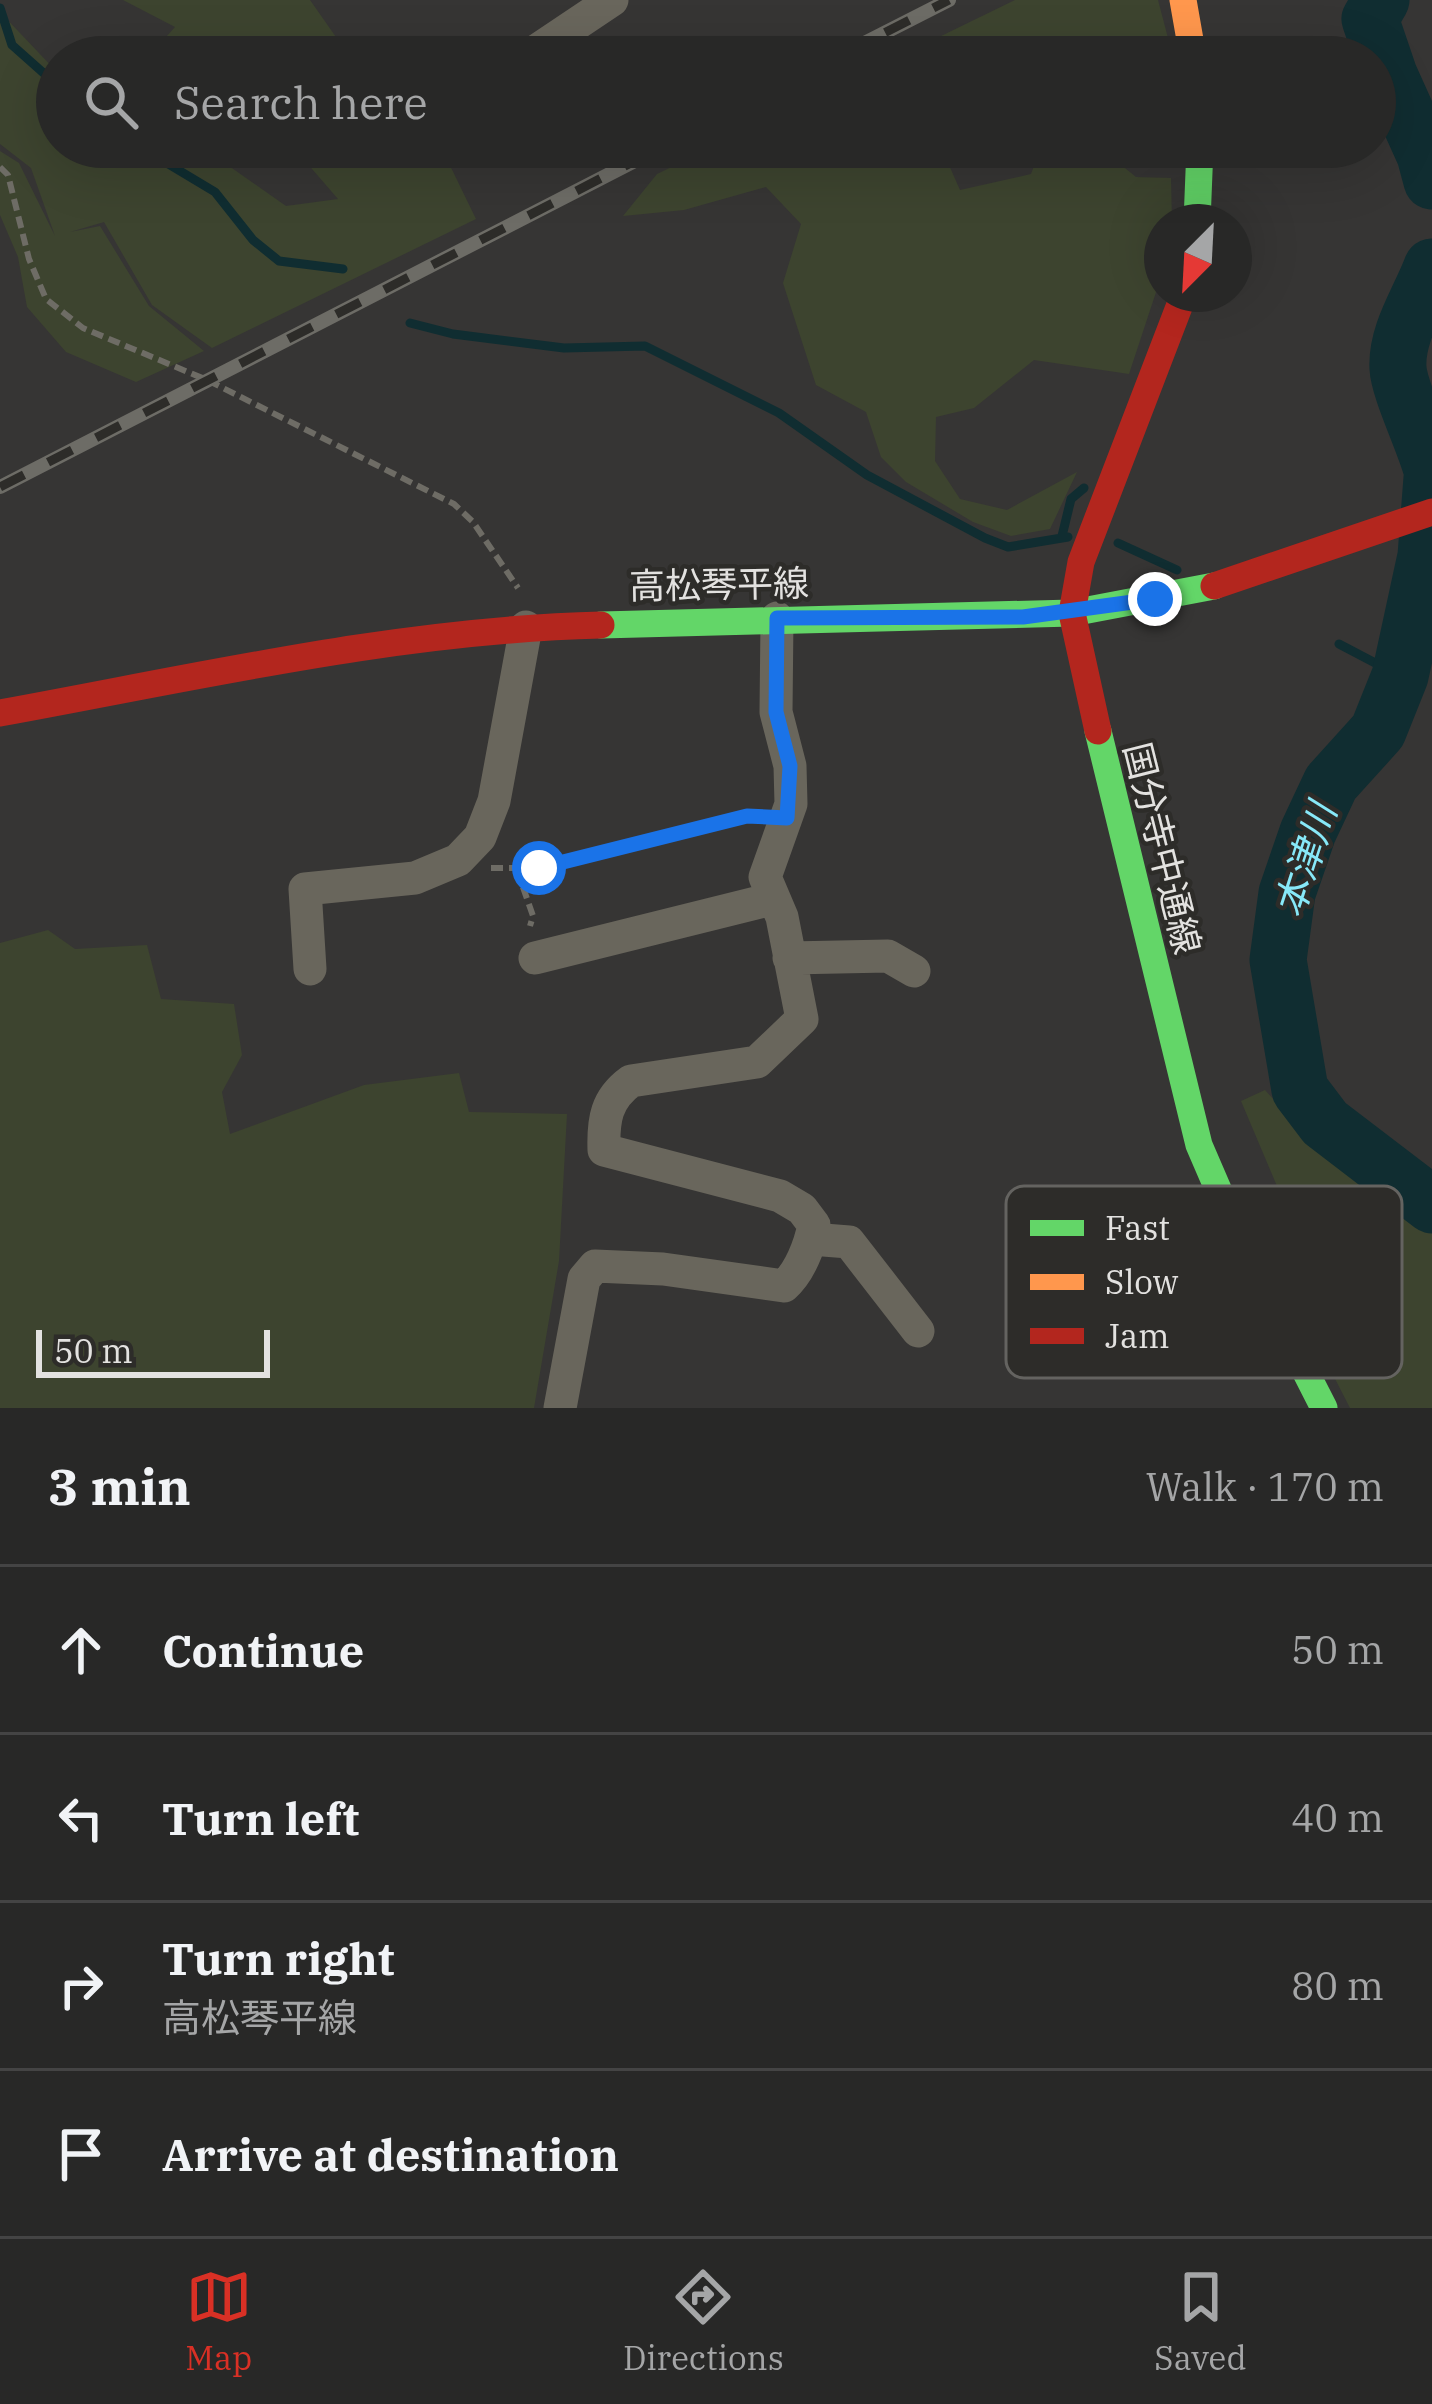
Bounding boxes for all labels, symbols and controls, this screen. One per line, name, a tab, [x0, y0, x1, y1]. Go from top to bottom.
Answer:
search box	[36, 36, 1396, 168]
icon: search	[78, 69, 144, 135]
text: Search here	[174, 73, 428, 131]
north arrow	[1144, 204, 1252, 312]
street label: 高松琴平線	[629, 559, 809, 609]
route end	[1128, 572, 1182, 626]
street label: 国分寺中通線	[1114, 738, 1212, 958]
water label: 本津川	[1263, 793, 1349, 924]
route start	[512, 841, 566, 895]
legend	[1006, 1186, 1402, 1378]
text: Fast	[1105, 1206, 1170, 1249]
text: Slow	[1105, 1260, 1179, 1303]
text: Jam	[1105, 1314, 1169, 1357]
scale bar	[36, 1324, 270, 1377]
text: 50 m	[54, 1329, 133, 1372]
text: 3 min	[48, 1453, 191, 1519]
text: Walk · 170 m	[1146, 1461, 1384, 1512]
icon: ahead	[48, 1617, 114, 1683]
text: Continue	[162, 1621, 364, 1679]
text: 50 m	[1291, 1624, 1384, 1675]
icon: left	[48, 1785, 114, 1851]
text: Turn left	[162, 1789, 359, 1847]
text: 40 m	[1291, 1792, 1384, 1843]
text: Turn right	[162, 1929, 394, 1987]
icon: right	[48, 1953, 114, 2019]
text: 80 m	[1291, 1960, 1384, 2011]
text: 高松琴平線	[162, 1992, 357, 2043]
icon: arrive	[48, 2121, 114, 2187]
text: Arrive at destination	[162, 2125, 619, 2183]
tab: Map	[185, 2264, 252, 2379]
tab: Directions	[623, 2264, 784, 2379]
tab: Saved	[1154, 2264, 1247, 2379]

